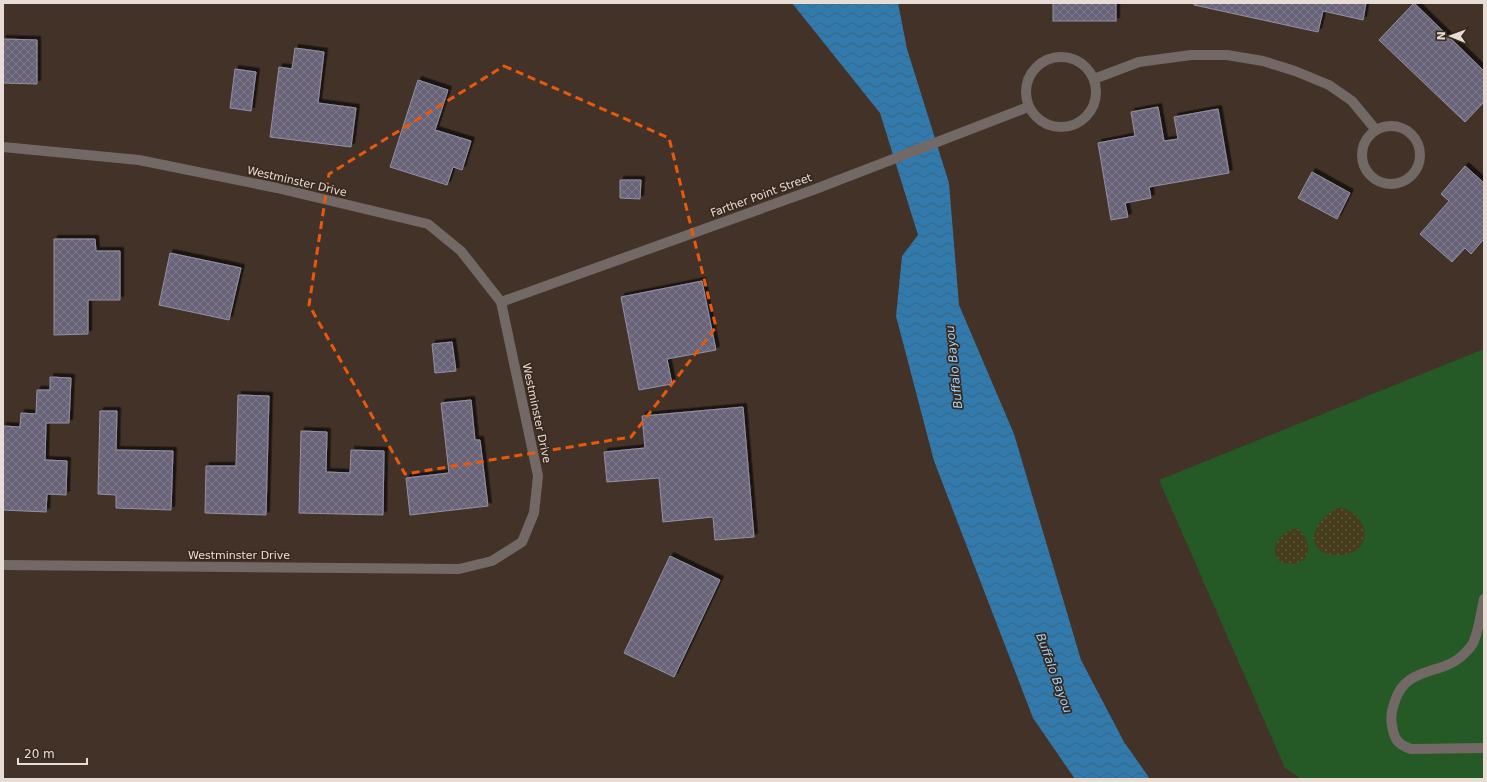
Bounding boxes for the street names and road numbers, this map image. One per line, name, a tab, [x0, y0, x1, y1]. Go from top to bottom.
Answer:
street label: Westminster Drive	[246, 164, 348, 199]
street label: Farther Point Street	[709, 171, 814, 220]
street label: Westminster Drive	[520, 362, 554, 465]
street label: Westminster Drive	[188, 549, 290, 562]

